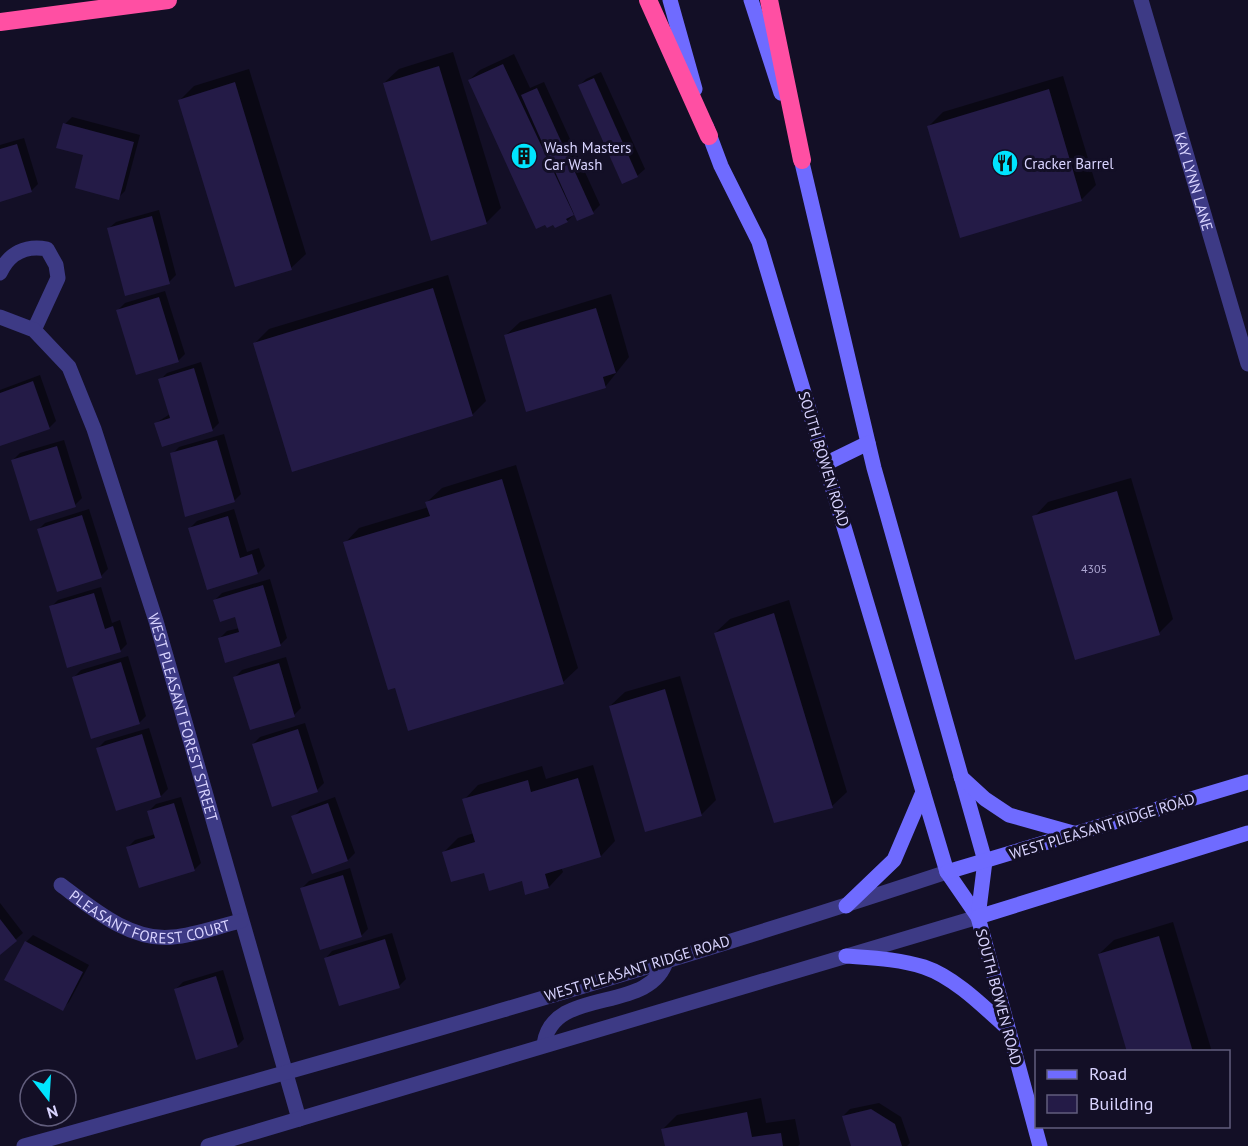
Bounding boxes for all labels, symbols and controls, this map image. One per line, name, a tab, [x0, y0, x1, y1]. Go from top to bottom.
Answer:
street label: KAY LYNN LANE	[1171, 130, 1218, 233]
place label: Wash Masters Car Wash	[544, 138, 631, 174]
building icon: Wash Masters Car Wash	[509, 141, 539, 171]
restaurant icon: Cracker Barrel	[990, 148, 1020, 178]
place label: Cracker Barrel	[1024, 154, 1114, 173]
street label: SOUTH BOWEN ROAD	[794, 389, 854, 529]
house number: 4305	[1081, 561, 1107, 576]
street label: WEST PLEASANT FOREST STREET	[144, 610, 223, 824]
street label: WEST PLEASANT RIDGE ROAD	[1007, 789, 1197, 863]
street label: PLEASANT FOREST COURT	[66, 885, 233, 947]
street label: SOUTH BOWEN ROAD	[972, 927, 1026, 1067]
street label: WEST PLEASANT RIDGE ROAD	[542, 931, 732, 1005]
legend	[1035, 1050, 1230, 1128]
text: Road	[1089, 1062, 1127, 1085]
north arrow	[18, 1068, 78, 1128]
text: Building	[1089, 1092, 1153, 1115]
text: N	[44, 1101, 60, 1123]

